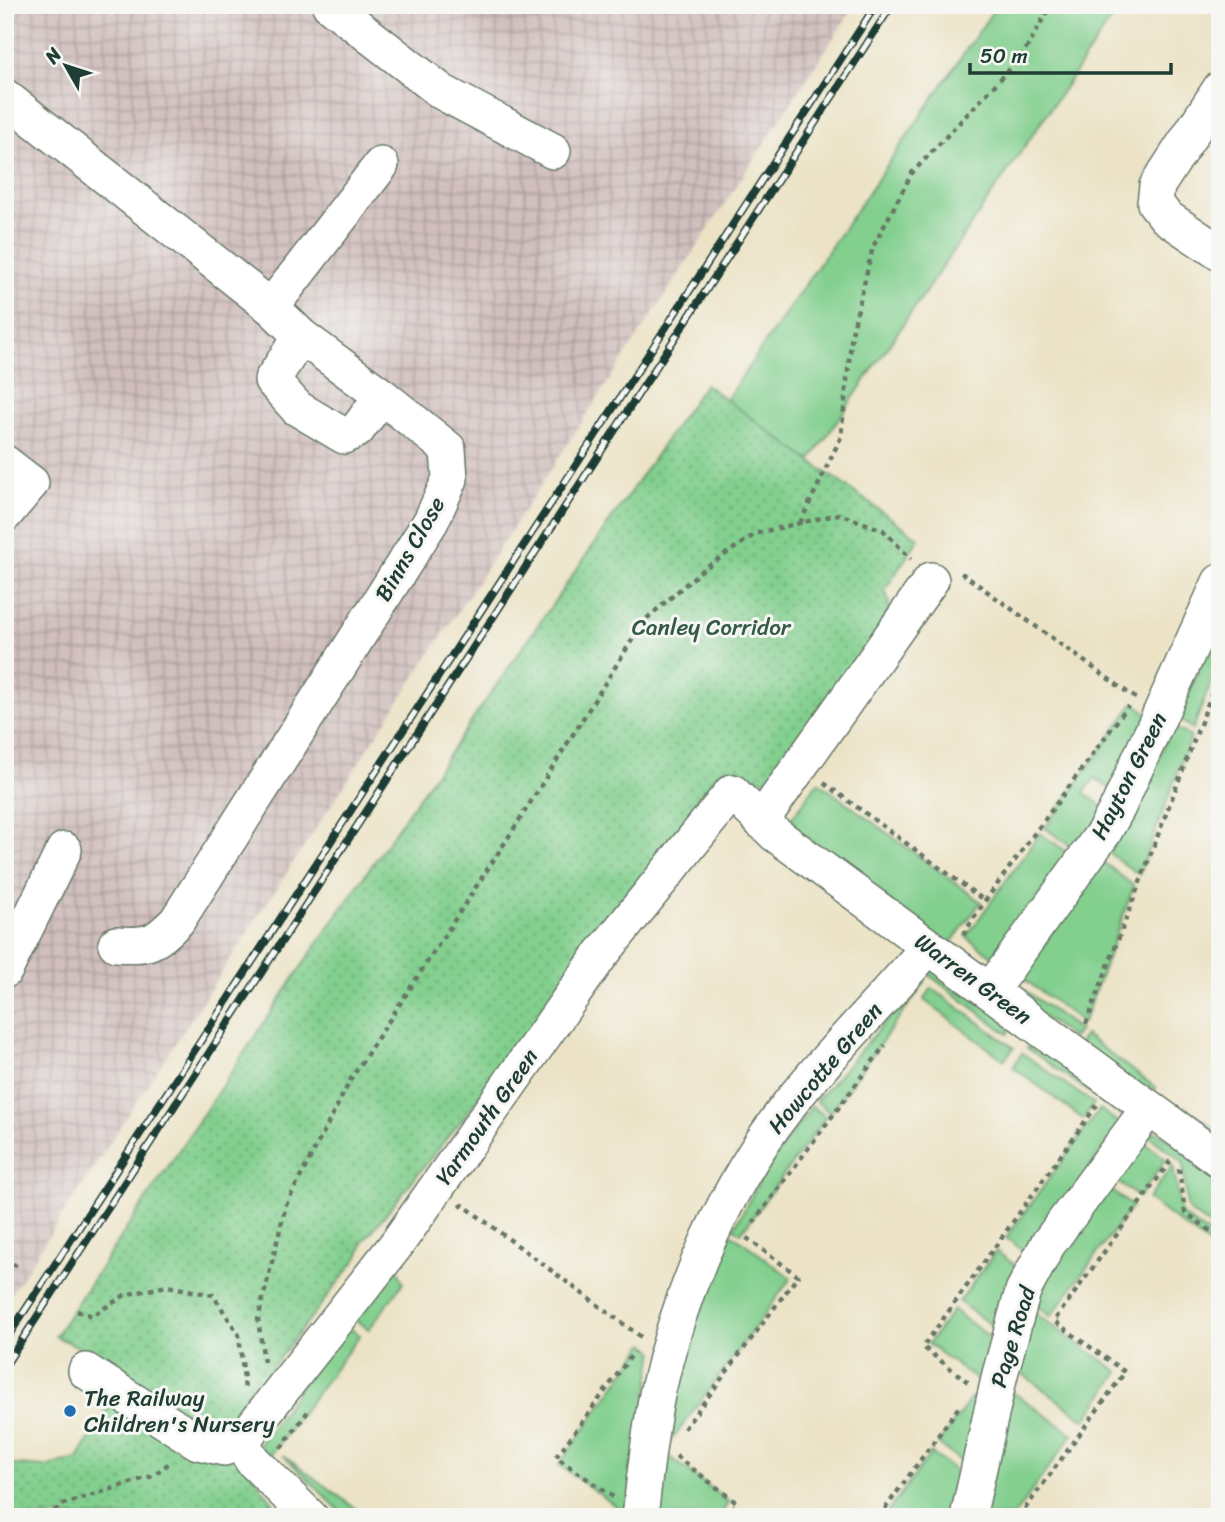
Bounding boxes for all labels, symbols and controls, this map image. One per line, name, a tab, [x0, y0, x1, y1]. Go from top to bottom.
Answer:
north arrow	[32, 32, 102, 102]
scale bar	[970, 32, 1171, 76]
text: 50 m	[980, 37, 1028, 75]
text: N	[36, 39, 71, 72]
street label: Binns Close	[363, 488, 457, 610]
park label: Canley Corridor	[632, 607, 792, 648]
street label: Hayton Green	[1079, 705, 1179, 847]
street label: Warren Green	[905, 922, 1041, 1036]
street label: Howcotte Green	[757, 992, 893, 1144]
street label: Yarmouth Green	[424, 1039, 550, 1194]
street label: Page Road	[978, 1280, 1048, 1393]
place label: The Railway Children's Nursery	[84, 1378, 275, 1445]
marker: The Railway Children's Nursery	[62, 1403, 78, 1419]

